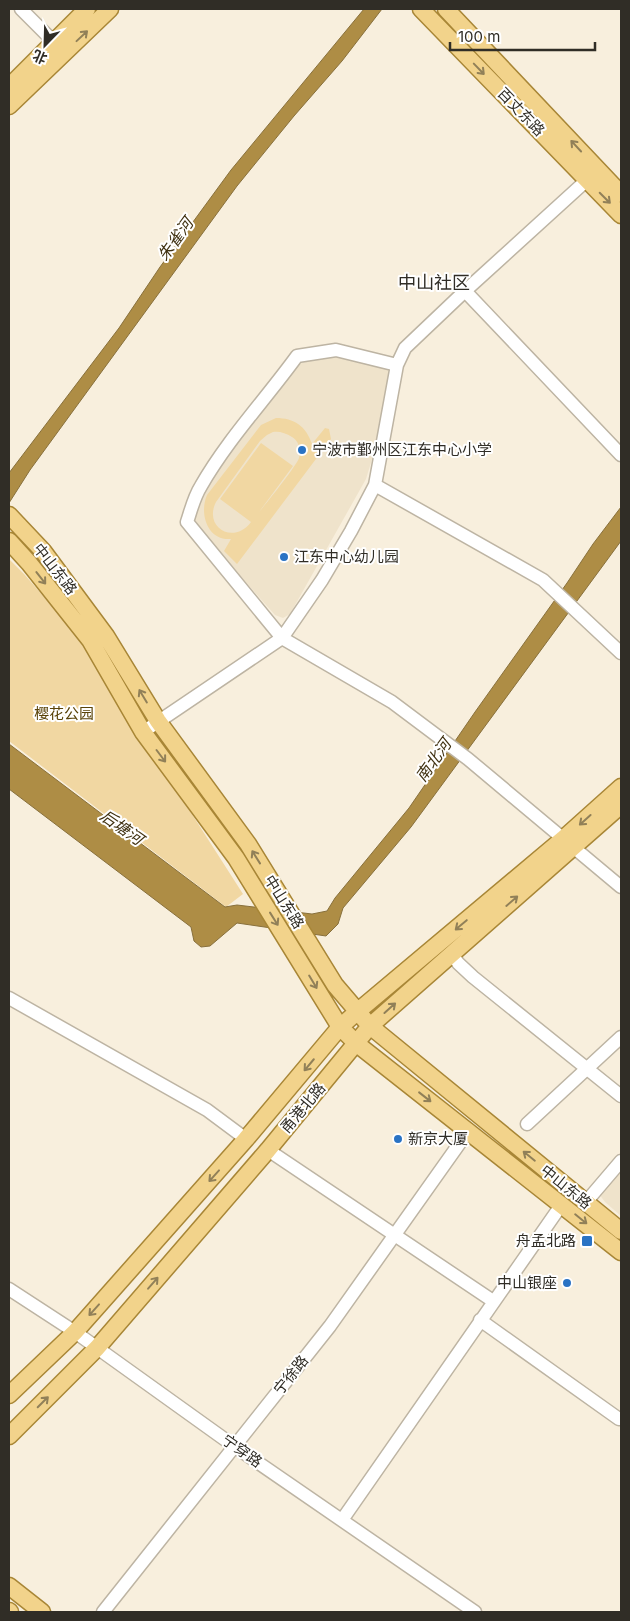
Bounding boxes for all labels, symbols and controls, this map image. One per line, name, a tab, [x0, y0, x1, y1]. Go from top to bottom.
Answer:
north arrow	[20, 20, 70, 70]
scale bar	[450, 20, 595, 52]
text: 100 m	[458, 27, 500, 46]
one-way arrow	[76, 30, 89, 42]
text: 北	[30, 47, 49, 68]
one-way arrow	[473, 63, 486, 75]
street label: 百丈东路	[494, 83, 549, 140]
one-way arrow	[570, 140, 582, 152]
one-way arrow	[599, 192, 611, 204]
water label: 朱雀河	[153, 211, 199, 264]
district label: 中山社区	[398, 272, 470, 293]
place label: 宁波市鄞州区江东中心小学	[312, 440, 492, 459]
marker: 宁波市鄞州区江东中心小学	[296, 444, 308, 456]
street label: 中山东路	[29, 539, 81, 598]
place label: 江东中心幼儿园	[294, 547, 399, 566]
marker: 江东中心幼儿园	[278, 551, 290, 563]
one-way arrow	[36, 571, 46, 585]
one-way arrow	[137, 689, 147, 703]
park label: 樱花公园	[34, 704, 94, 723]
water label: 南北河	[411, 732, 457, 785]
one-way arrow	[156, 749, 166, 763]
water label: 后塘河	[97, 805, 150, 851]
one-way arrow	[578, 814, 591, 825]
one-way arrow	[251, 851, 261, 865]
street label: 中山东路	[260, 871, 308, 932]
one-way arrow	[505, 895, 518, 906]
one-way arrow	[270, 911, 280, 925]
one-way arrow	[454, 919, 467, 930]
one-way arrow	[309, 975, 319, 989]
one-way arrow	[384, 1002, 397, 1014]
one-way arrow	[303, 1058, 315, 1071]
street label: 甬港北路	[276, 1079, 329, 1137]
one-way arrow	[418, 1091, 431, 1102]
place label: 新京大厦	[408, 1129, 468, 1148]
marker: 新京大厦	[392, 1133, 404, 1145]
one-way arrow	[523, 1151, 536, 1162]
street label: 中山东路	[537, 1160, 596, 1213]
one-way arrow	[208, 1169, 220, 1182]
one-way arrow	[574, 1213, 587, 1224]
place label: 舟孟北路	[516, 1231, 576, 1250]
marker: 舟孟北路	[580, 1234, 594, 1248]
place label: 中山银座	[497, 1273, 557, 1292]
one-way arrow	[148, 1276, 159, 1289]
marker: 中山银座	[561, 1277, 573, 1289]
one-way arrow	[88, 1303, 100, 1316]
street label: 宁徐路	[269, 1351, 312, 1398]
one-way arrow	[37, 1396, 49, 1408]
street label: 宁穿路	[218, 1430, 266, 1471]

